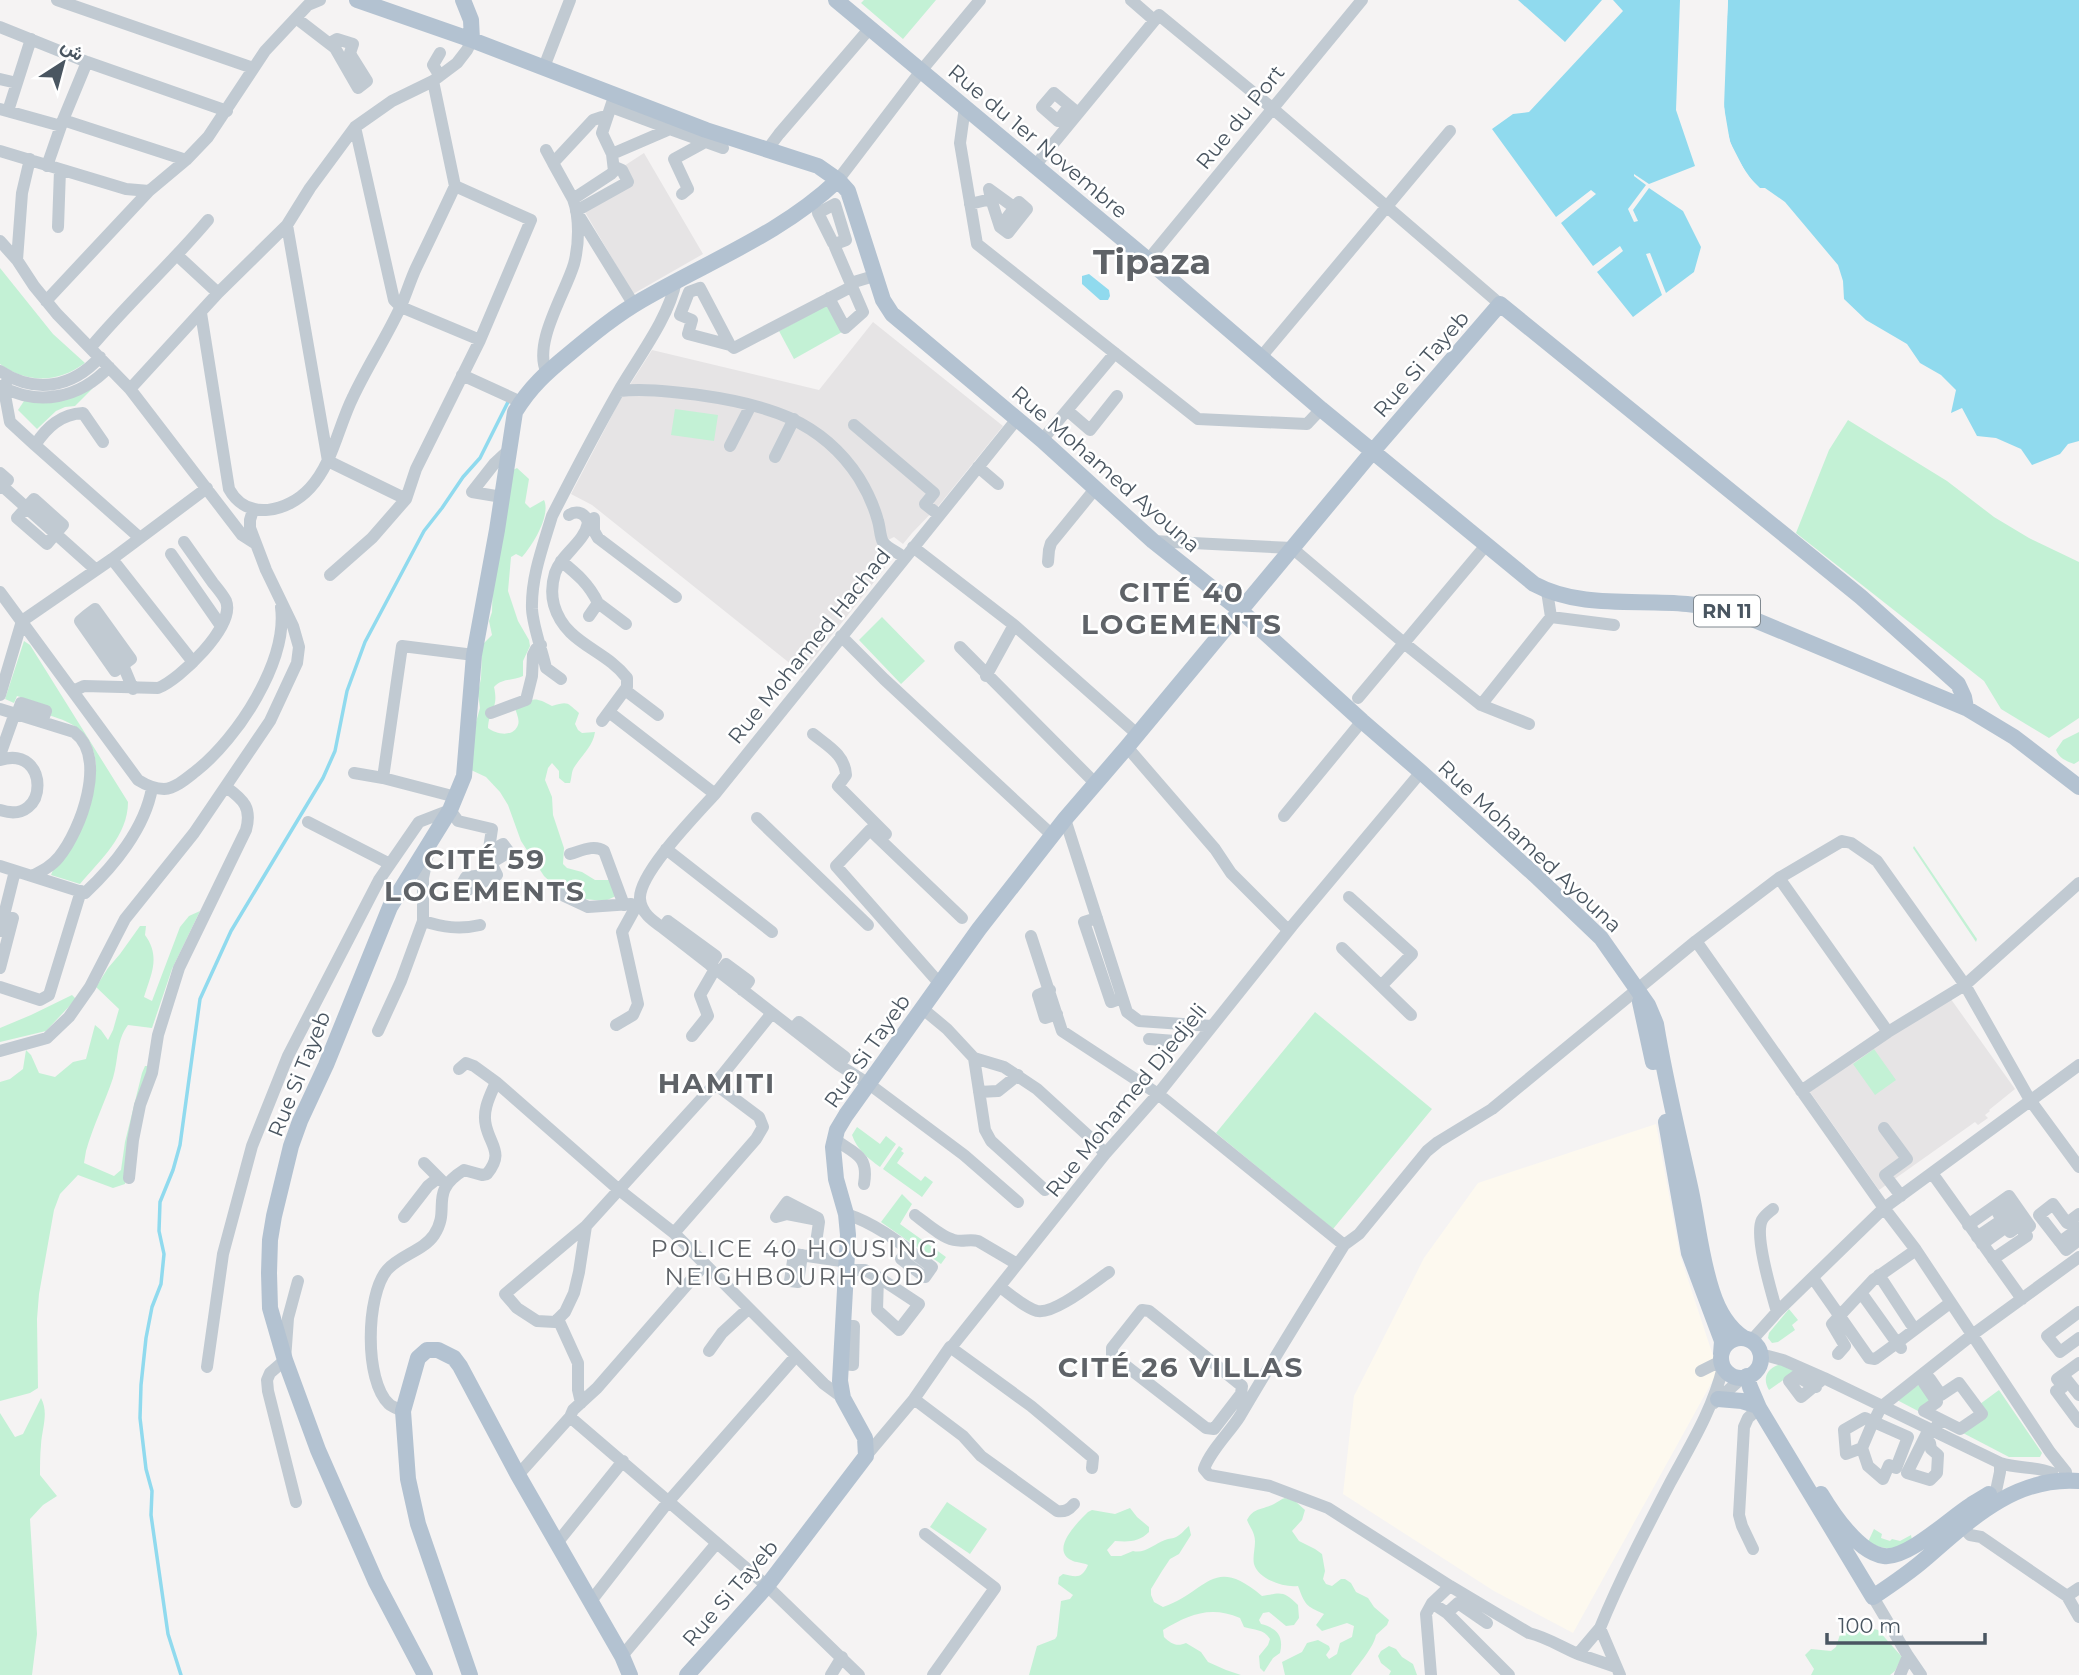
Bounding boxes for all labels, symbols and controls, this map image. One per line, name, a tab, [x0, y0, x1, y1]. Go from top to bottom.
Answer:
north arrow	[28, 28, 98, 98]
text: ش	[57, 34, 89, 66]
street label: Rue du 1er Novembre	[943, 59, 1133, 223]
street label: Rue du Port	[1190, 60, 1290, 174]
district label: Tipaza	[1093, 240, 1211, 283]
street label: Rue Si Tayeb	[1368, 306, 1474, 422]
street label: Rue Mohamed Ayouna	[1007, 380, 1205, 558]
street label: Rue Mohamed Hachad	[723, 543, 895, 749]
district label: CITÉ 40 LOGEMENTS	[1081, 575, 1283, 641]
road number: RN 11	[1694, 596, 1760, 626]
street label: Rue Mohamed Ayouna	[1433, 755, 1627, 937]
district label: CITÉ 59 LOGEMENTS	[384, 842, 586, 908]
street label: Rue Si Tayeb	[819, 989, 915, 1113]
street label: Rue Mohamed Djedjeli	[1040, 998, 1212, 1202]
street label: Rue Si Tayeb	[263, 1008, 335, 1140]
district label: HAMITI	[658, 1066, 776, 1100]
district label: POLICE 40 HOUSING NEIGHBOURHOOD	[651, 1234, 939, 1291]
district label: CITÉ 26 VILLAS	[1058, 1350, 1304, 1384]
street label: Rue Si Tayeb	[677, 1535, 783, 1651]
scale bar	[1827, 1602, 1984, 1646]
text: 100 m	[1838, 1613, 1901, 1638]

